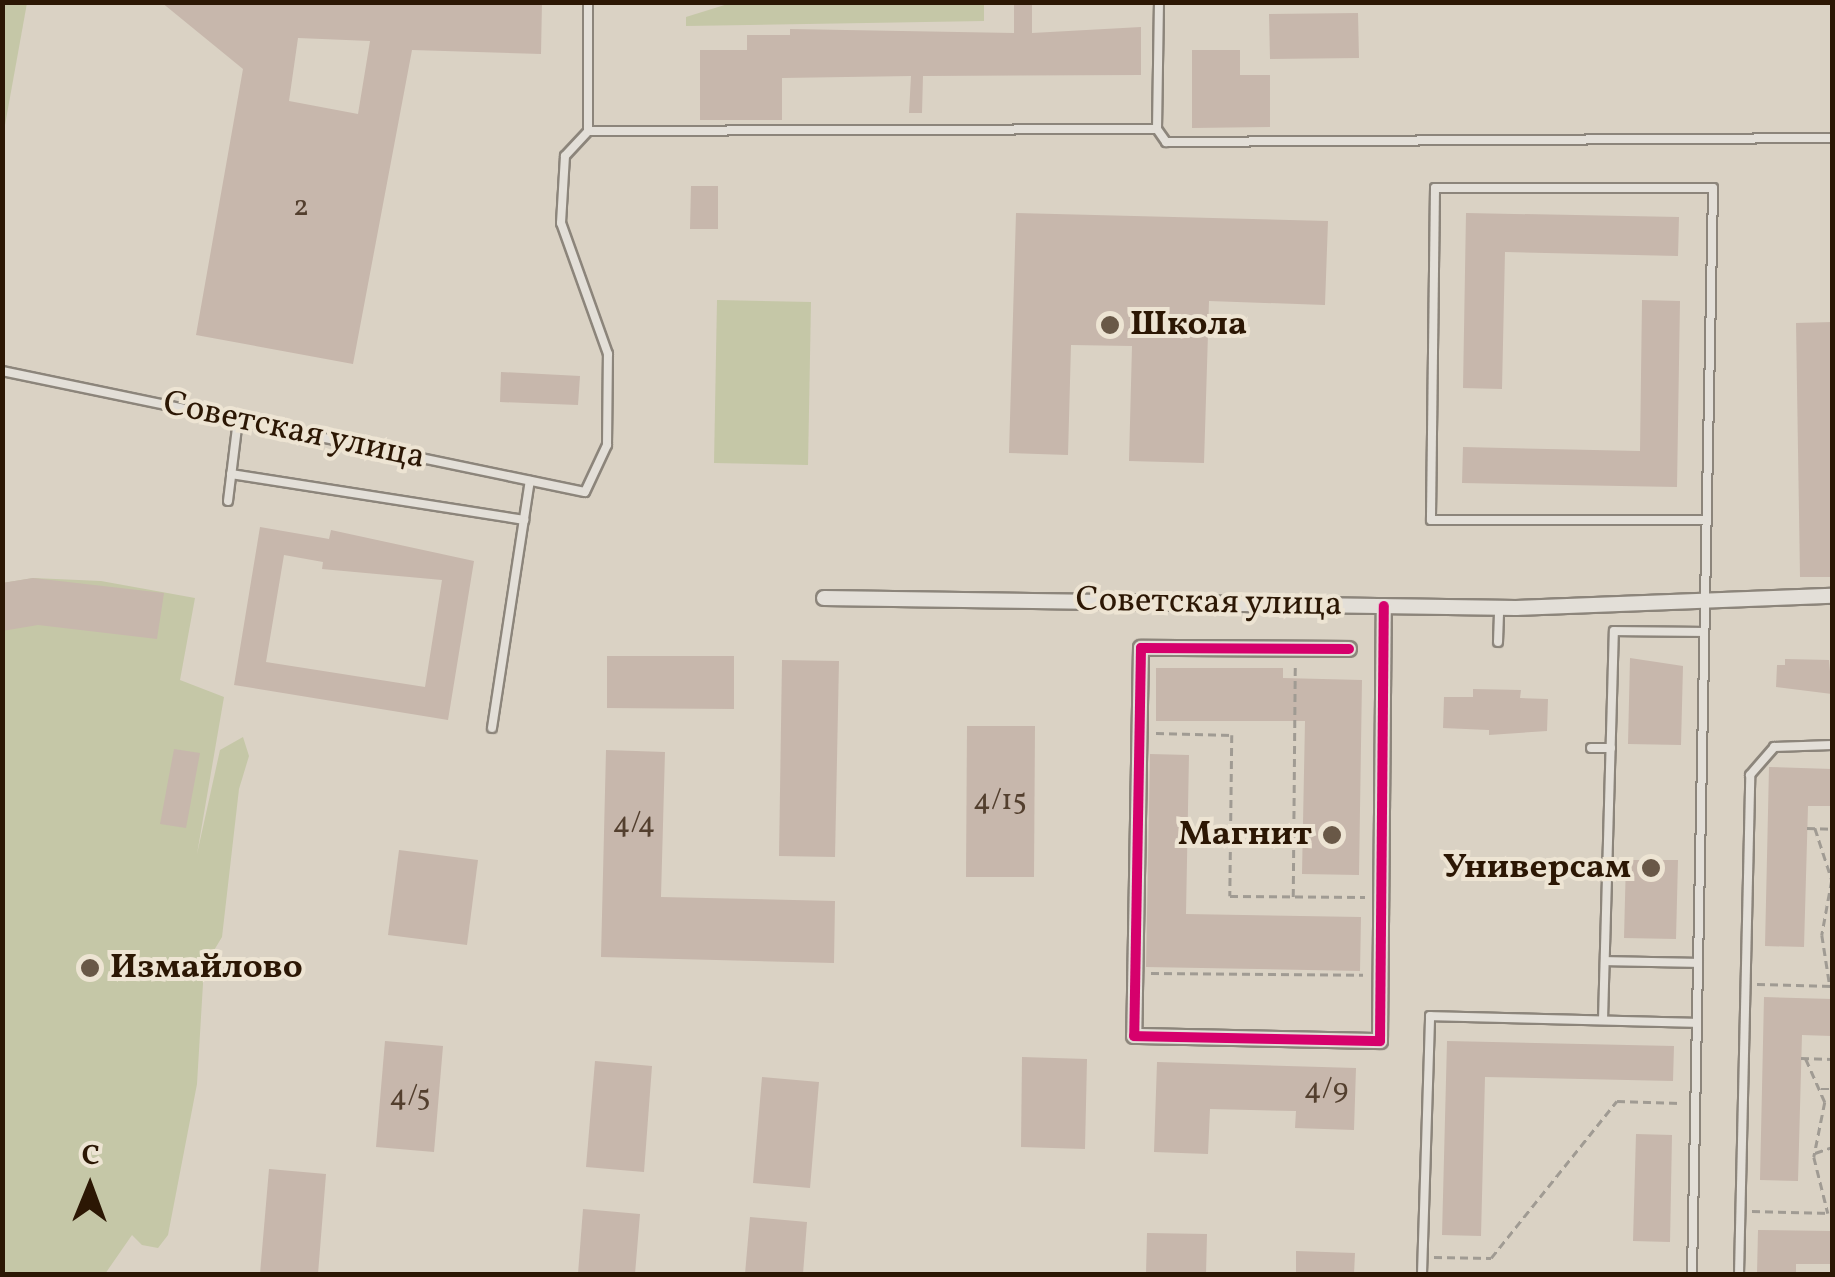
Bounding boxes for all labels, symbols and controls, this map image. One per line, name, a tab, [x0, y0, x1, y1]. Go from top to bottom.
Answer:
house number: 2	[293, 189, 309, 225]
place label: Школа	[1130, 304, 1247, 346]
marker: Школа	[1099, 314, 1121, 336]
street label: Советская улица	[159, 383, 429, 479]
street label: Советская улица	[1075, 580, 1343, 626]
house number: 4/15	[973, 783, 1027, 819]
house number: 4/4	[613, 806, 655, 842]
place label: Магнит	[1178, 814, 1312, 856]
marker: Магнит	[1321, 824, 1343, 846]
place label: Универсам	[1443, 847, 1631, 889]
marker: Универсам	[1640, 857, 1662, 879]
place label: Измайлово	[110, 947, 303, 989]
marker: Измайлово	[79, 957, 101, 979]
house number: 4/9	[1304, 1072, 1348, 1108]
house number: 4/5	[389, 1079, 431, 1115]
north arrow	[40, 1137, 140, 1237]
text: С	[81, 1137, 100, 1176]

